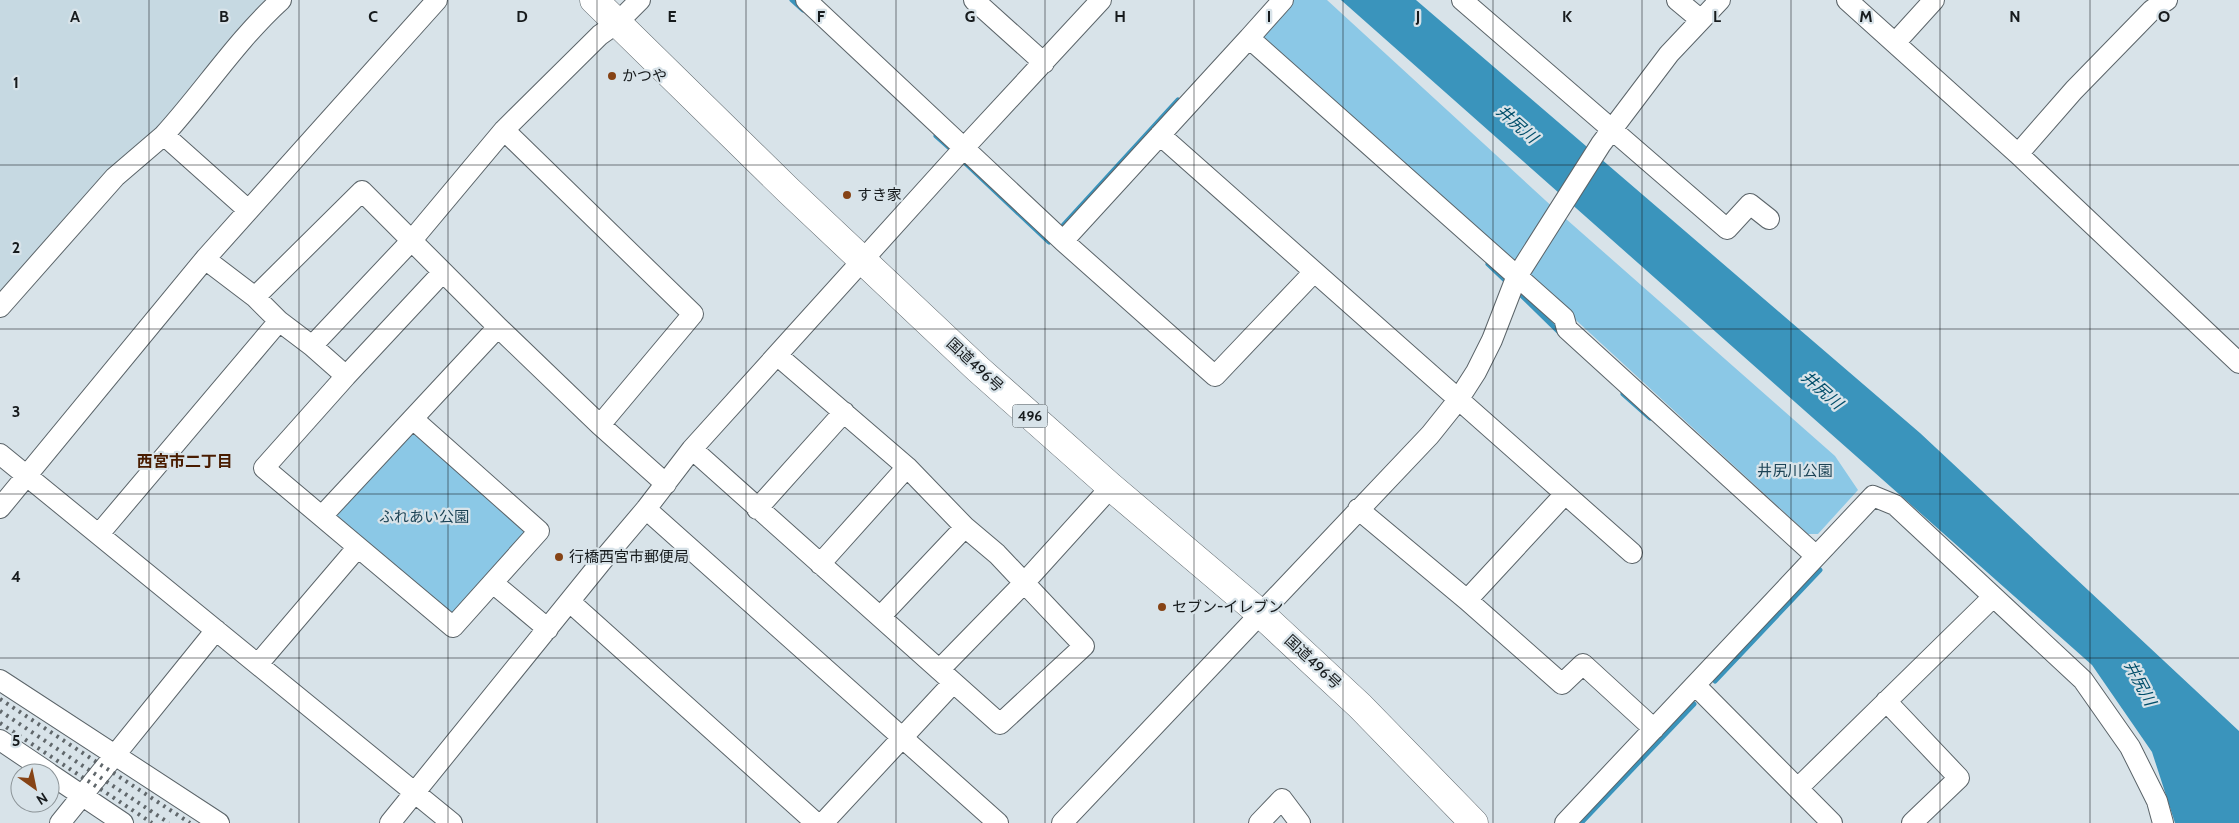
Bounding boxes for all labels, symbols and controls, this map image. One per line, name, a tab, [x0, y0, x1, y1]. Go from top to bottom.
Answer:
text: A	[70, 7, 80, 26]
text: B	[219, 7, 229, 26]
text: C	[368, 7, 378, 26]
text: D	[516, 7, 528, 26]
text: E	[667, 7, 677, 26]
text: F	[817, 7, 826, 26]
text: G	[965, 7, 975, 26]
text: H	[1114, 7, 1126, 26]
text: I	[1267, 7, 1271, 26]
text: J	[1415, 7, 1420, 26]
text: K	[1562, 7, 1572, 26]
text: L	[1713, 7, 1721, 26]
text: M	[1859, 7, 1873, 26]
text: N	[2009, 7, 2021, 26]
text: O	[2158, 7, 2170, 26]
place label: かつや	[622, 67, 667, 85]
marker: かつや	[606, 70, 618, 82]
text: 1	[13, 73, 19, 92]
water label: 井尻川	[1493, 101, 1543, 148]
place label: すき家	[857, 186, 902, 204]
marker: すき家	[841, 189, 853, 201]
text: 2	[12, 238, 20, 257]
street label: 国道496号	[943, 334, 1007, 396]
water label: 井尻川	[1798, 367, 1848, 414]
text: 3	[12, 402, 20, 421]
road number: 496	[1012, 404, 1048, 428]
district label: 西宮市二丁目	[137, 452, 233, 471]
park label: 井尻川公園	[1757, 462, 1833, 480]
park label: ふれあい公園	[379, 508, 469, 526]
place label: 行橋西宮市郵便局	[569, 548, 689, 566]
marker: 行橋西宮市郵便局	[553, 551, 565, 563]
text: 4	[11, 567, 21, 586]
place label: セブン-イレブン	[1172, 598, 1283, 616]
marker: セブン-イレブン	[1156, 601, 1168, 613]
street label: 国道496号	[1281, 631, 1345, 693]
water label: 井尻川	[2120, 657, 2161, 710]
text: 5	[12, 731, 20, 750]
north arrow	[10, 763, 60, 813]
text: N	[33, 789, 51, 809]

